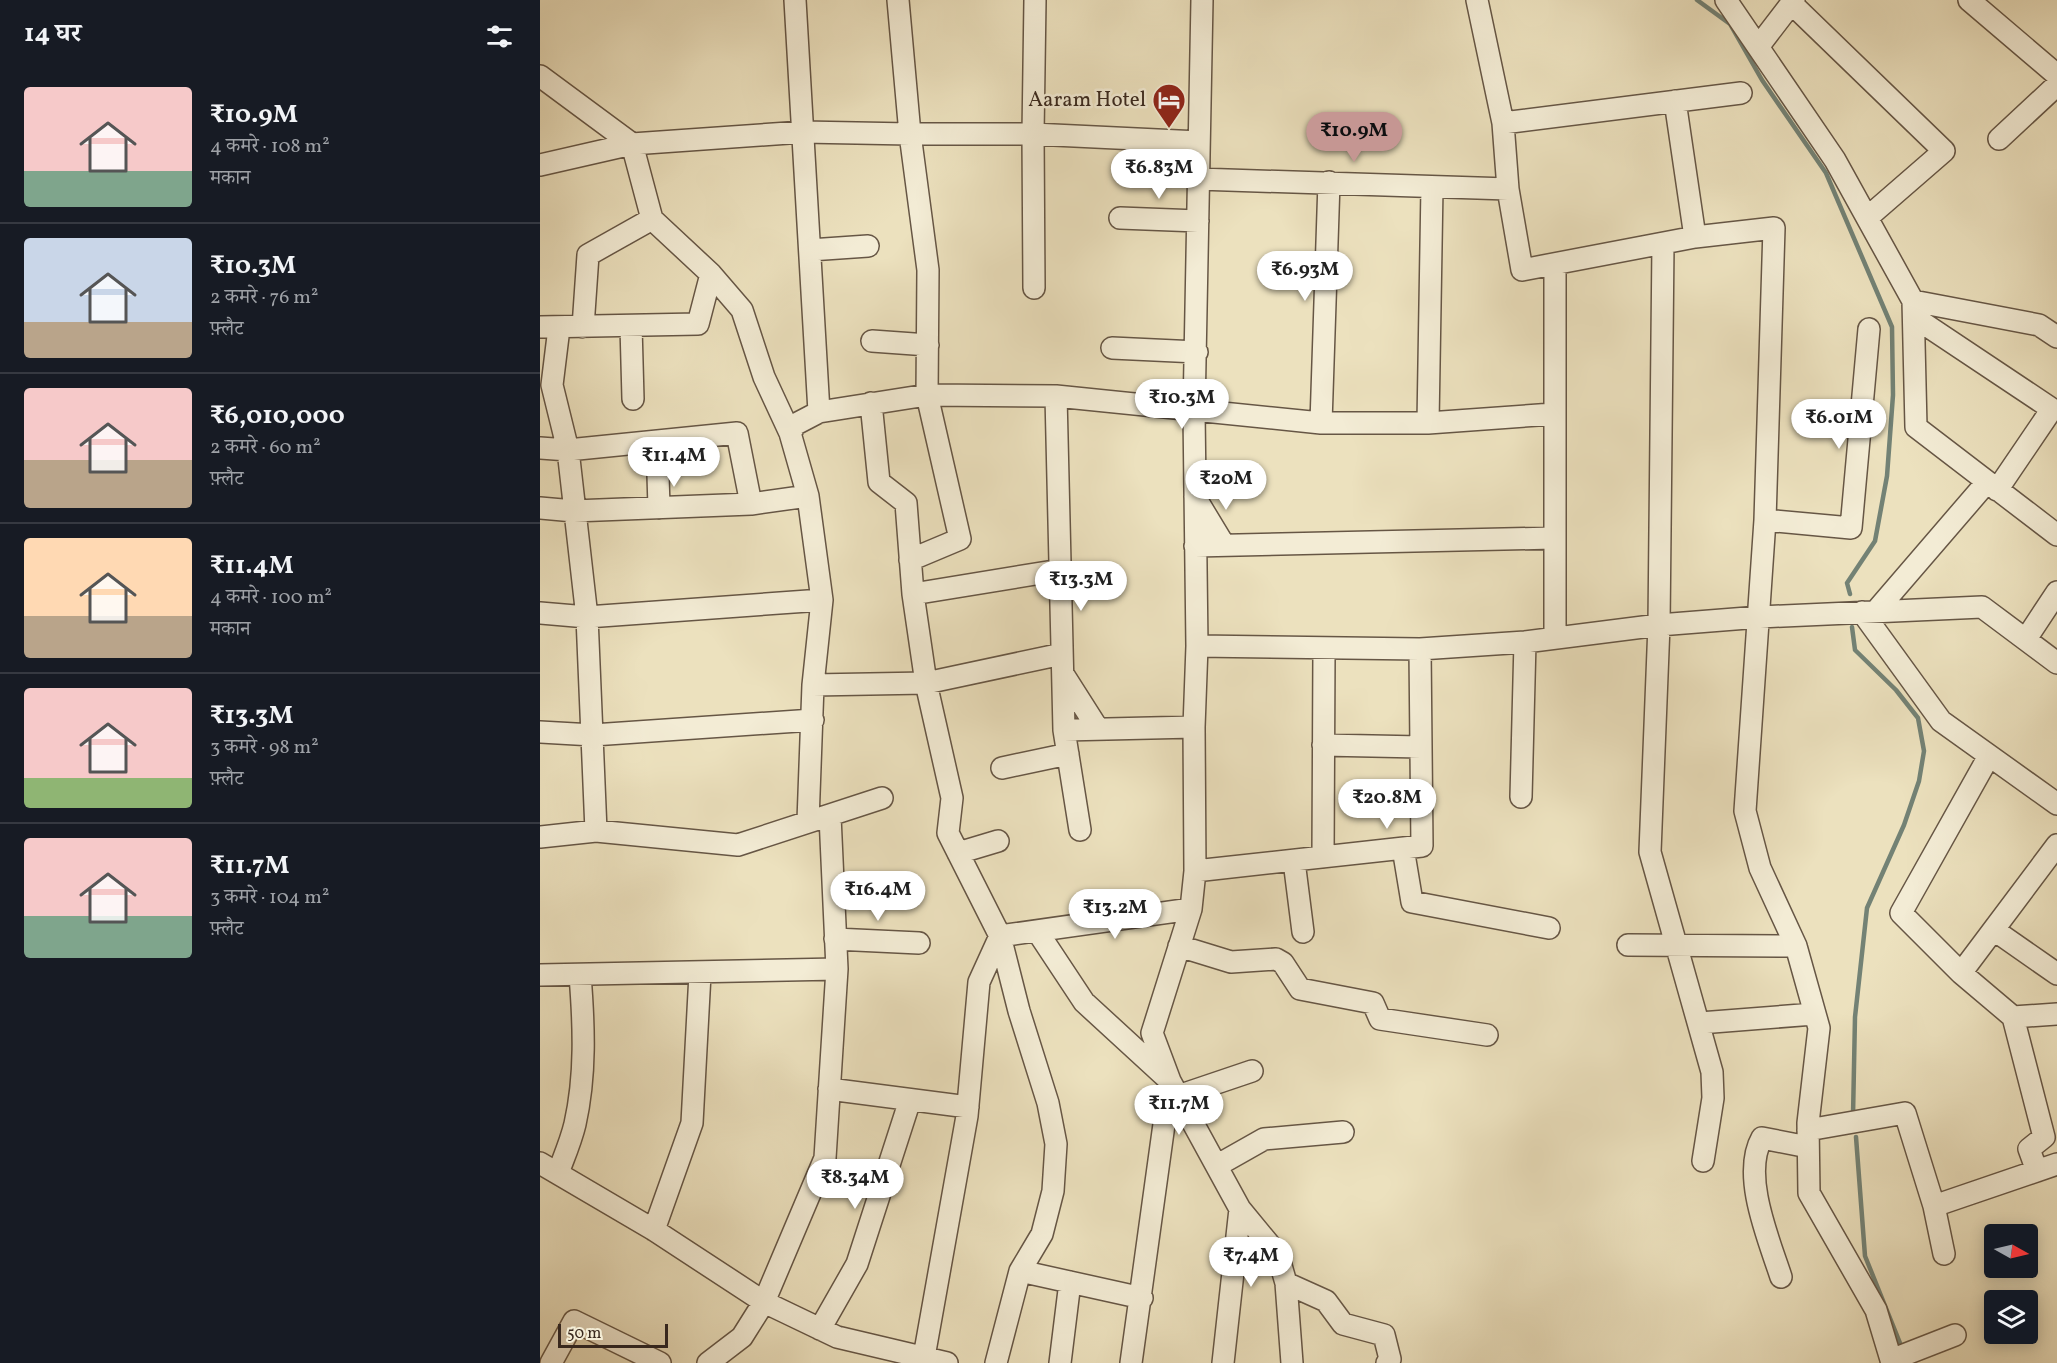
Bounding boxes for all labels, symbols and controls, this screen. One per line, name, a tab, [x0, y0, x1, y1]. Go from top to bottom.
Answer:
text: 14 घर	[24, 16, 81, 52]
icon: filters	[483, 20, 516, 53]
hotel icon: Aaram Hotel	[1151, 82, 1187, 129]
place label: Aaram Hotel	[1028, 86, 1146, 115]
text: ₹10.9M	[210, 97, 298, 133]
icon: home	[72, 111, 144, 183]
pin: ₹10.9M	[1305, 112, 1403, 163]
text: ₹10.9M	[1320, 117, 1388, 145]
text: 4 कमरे · 108 m²	[210, 133, 330, 161]
pin: ₹6.83M	[1110, 149, 1208, 200]
text: ₹6.83M	[1125, 154, 1193, 182]
text: मकान	[210, 165, 251, 193]
text: ₹10.3M	[210, 248, 296, 284]
pin: ₹6.93M	[1256, 251, 1354, 302]
text: ₹6.93M	[1271, 256, 1339, 284]
icon: home	[72, 262, 144, 334]
text: 2 कमरे · 76 m²	[210, 284, 318, 312]
text: फ़्लैट	[210, 316, 243, 344]
pin: ₹10.3M	[1133, 379, 1231, 430]
text: ₹10.3M	[1149, 384, 1215, 412]
text: ₹6,010,000	[210, 398, 345, 434]
pin: ₹6.01M	[1790, 399, 1888, 450]
text: ₹6.01M	[1805, 404, 1873, 432]
icon: home	[72, 412, 144, 484]
text: 2 कमरे · 60 m²	[210, 434, 321, 462]
pin: ₹11.4M	[625, 437, 723, 488]
text: ₹11.4M	[642, 442, 706, 470]
pin: ₹20M	[1190, 460, 1262, 511]
text: ₹20M	[1199, 465, 1253, 493]
text: फ़्लैट	[210, 466, 243, 494]
text: ₹11.4M	[210, 548, 294, 584]
pin: ₹13.3M	[1032, 561, 1130, 612]
icon: home	[72, 562, 144, 634]
text: ₹13.3M	[1049, 566, 1113, 594]
text: 4 कमरे · 100 m²	[210, 584, 332, 612]
text: मकान	[210, 616, 251, 644]
text: ₹13.3M	[210, 698, 293, 734]
icon: home	[72, 712, 144, 784]
text: 3 कमरे · 98 m²	[210, 734, 319, 762]
text: फ़्लैट	[210, 766, 243, 794]
pin: ₹20.8M	[1338, 779, 1436, 830]
text: ₹20.8M	[1352, 784, 1422, 812]
text: ₹11.7M	[210, 848, 289, 884]
icon: home	[72, 862, 144, 934]
pin: ₹16.4M	[829, 871, 927, 922]
text: ₹16.4M	[844, 876, 912, 904]
text: 3 कमरे · 104 m²	[210, 884, 329, 912]
pin: ₹13.2M	[1066, 889, 1164, 940]
text: ₹13.2M	[1083, 894, 1147, 922]
text: फ़्लैट	[210, 916, 243, 944]
pin: ₹11.7M	[1130, 1085, 1228, 1136]
text: ₹11.7M	[1148, 1090, 1210, 1118]
pin: ₹8.34M	[806, 1159, 904, 1210]
text: ₹8.34M	[821, 1164, 889, 1192]
north arrow	[1984, 1224, 2038, 1278]
map controls	[1984, 1224, 2038, 1344]
pin: ₹7.4M	[1209, 1237, 1293, 1288]
text: ₹7.4M	[1223, 1242, 1279, 1270]
button: layers	[1984, 1290, 2038, 1344]
scale bar	[558, 1321, 668, 1348]
text: 50 m	[567, 1323, 601, 1345]

